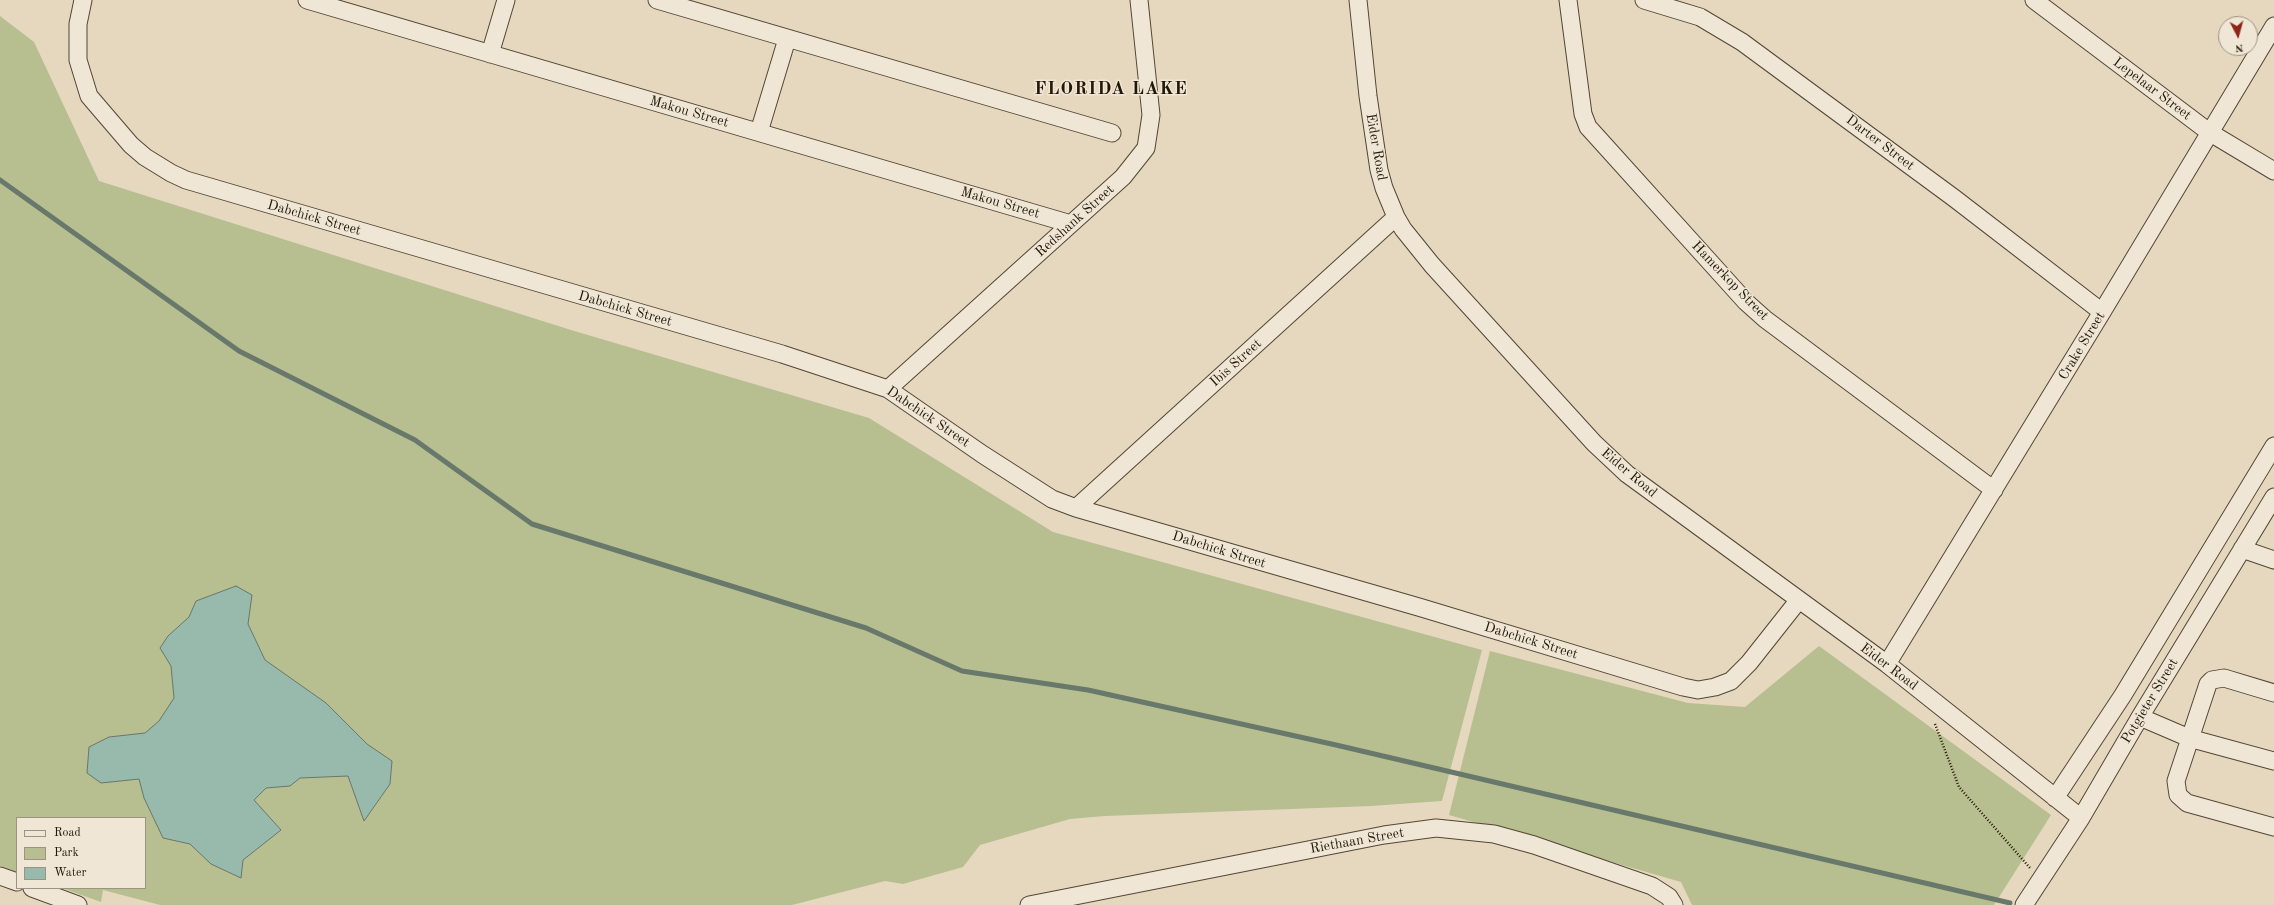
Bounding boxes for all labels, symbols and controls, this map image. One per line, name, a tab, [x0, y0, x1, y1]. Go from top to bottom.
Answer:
north arrow	[2218, 16, 2258, 56]
text: N	[2234, 42, 2244, 53]
street label: Lepelaar Street	[2109, 54, 2195, 124]
district label: FLORIDA LAKE	[1034, 78, 1188, 100]
street label: Makou Street	[648, 93, 730, 131]
street label: Eider Road	[1362, 112, 1390, 182]
street label: Darter Street	[1842, 112, 1918, 174]
street label: Redshank Street	[1032, 181, 1118, 261]
street label: Makou Street	[959, 184, 1041, 222]
street label: Dabchick Street	[265, 197, 363, 239]
street label: Hamerkop Street	[1688, 238, 1772, 324]
street label: Dabchick Street	[576, 288, 674, 330]
street label: Crake Street	[2055, 309, 2109, 383]
street label: Ibis Street	[1207, 335, 1265, 391]
street label: Dabchick Street	[883, 383, 973, 451]
street label: Eider Road	[1598, 445, 1660, 501]
street label: Dabchick Street	[1170, 528, 1268, 572]
street label: Dabchick Street	[1482, 619, 1580, 663]
street label: Eider Road	[1857, 640, 1921, 694]
street label: Potgieter Street	[2118, 655, 2182, 747]
legend	[16, 817, 146, 889]
street label: Riethaan Street	[1309, 824, 1405, 858]
text: Road	[54, 827, 81, 839]
text: Park	[54, 847, 79, 859]
text: Water	[54, 867, 86, 879]

